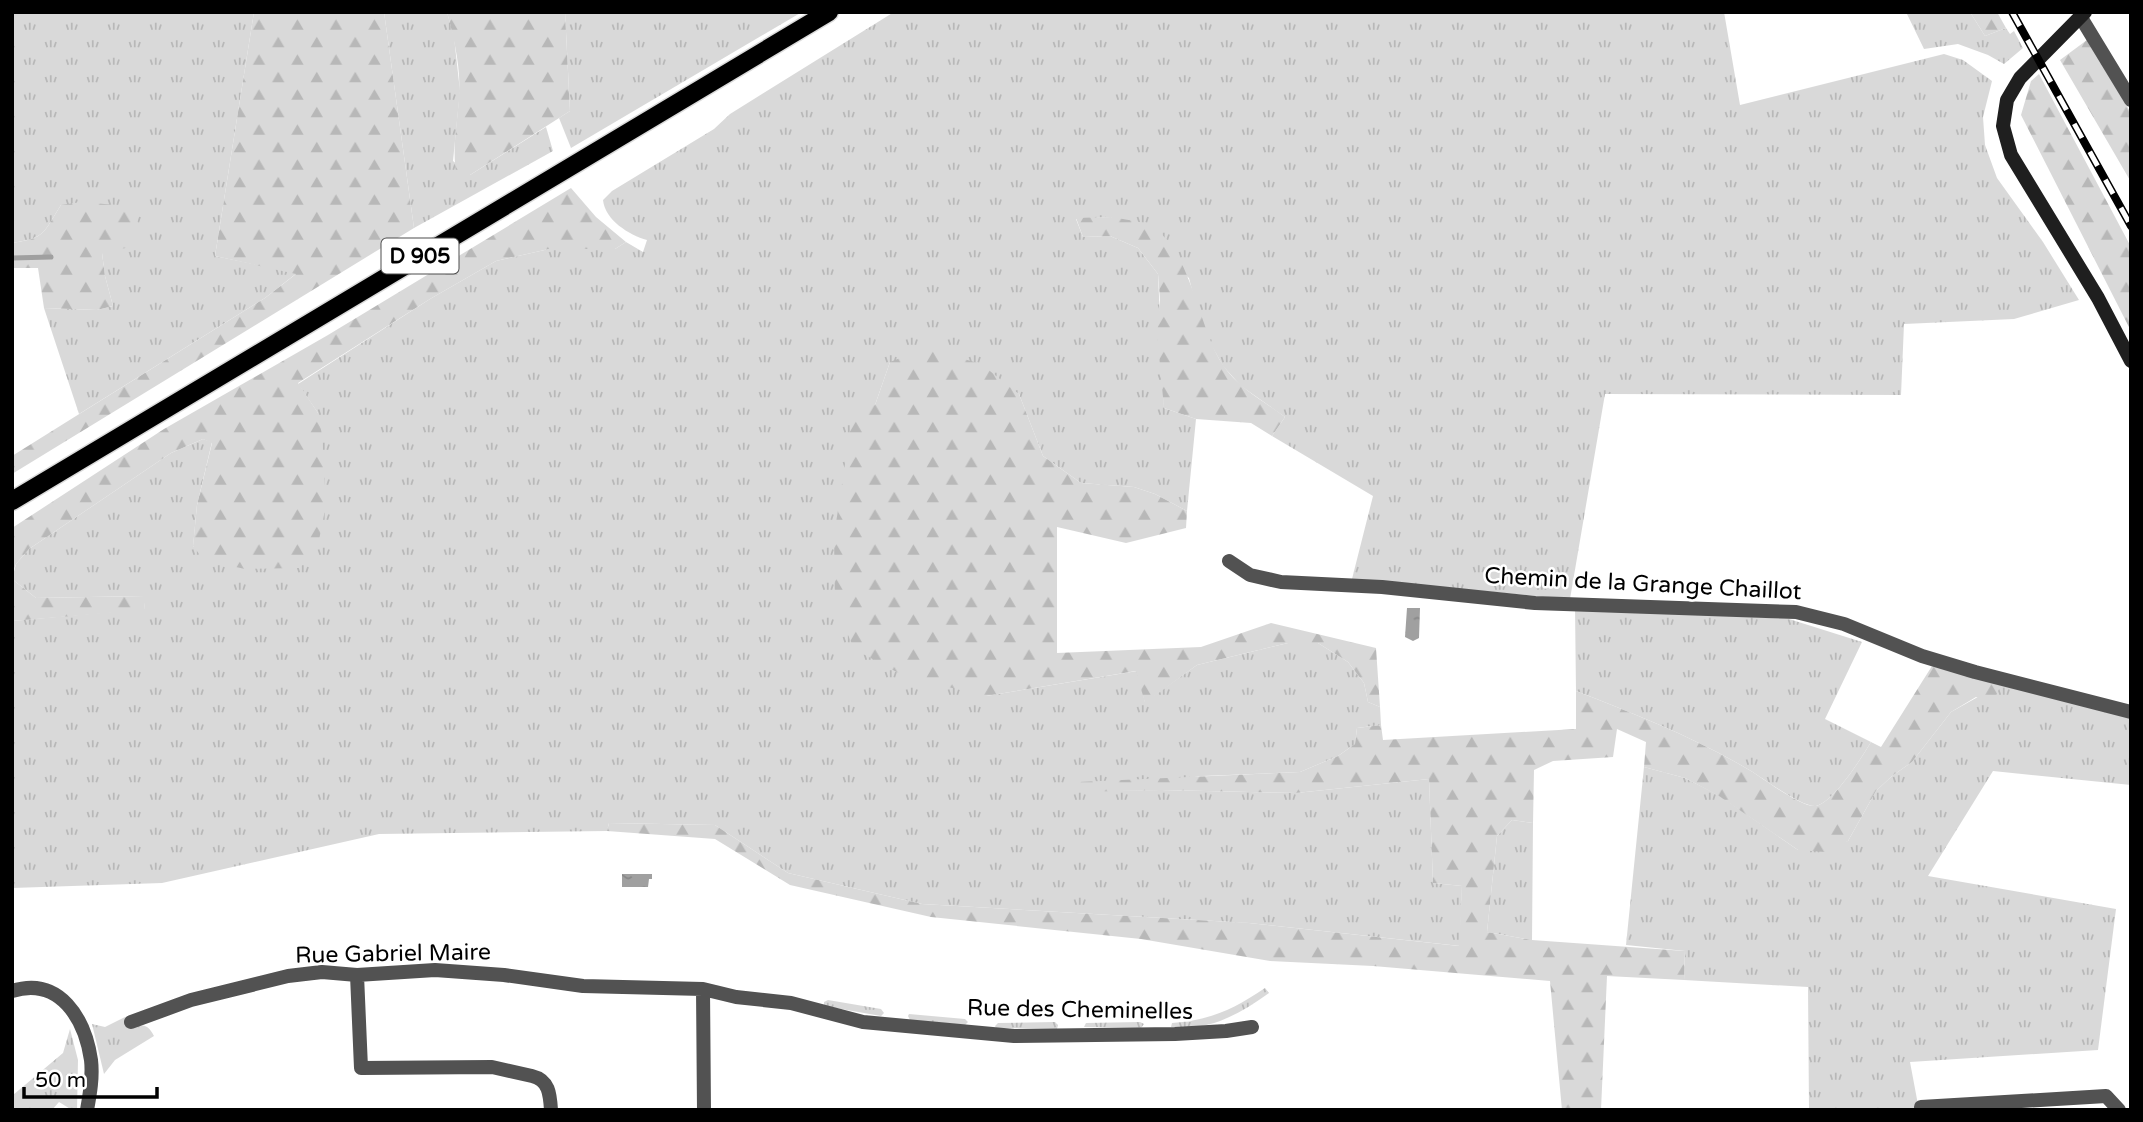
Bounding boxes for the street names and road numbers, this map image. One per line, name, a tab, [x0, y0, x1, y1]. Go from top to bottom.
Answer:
road number: D 905	[382, 238, 458, 274]
street label: Chemin de la Grange Chaillot	[1484, 562, 1802, 606]
street label: Rue Gabriel Maire	[295, 938, 491, 970]
street label: Rue des Cheminelles	[967, 994, 1193, 1026]

